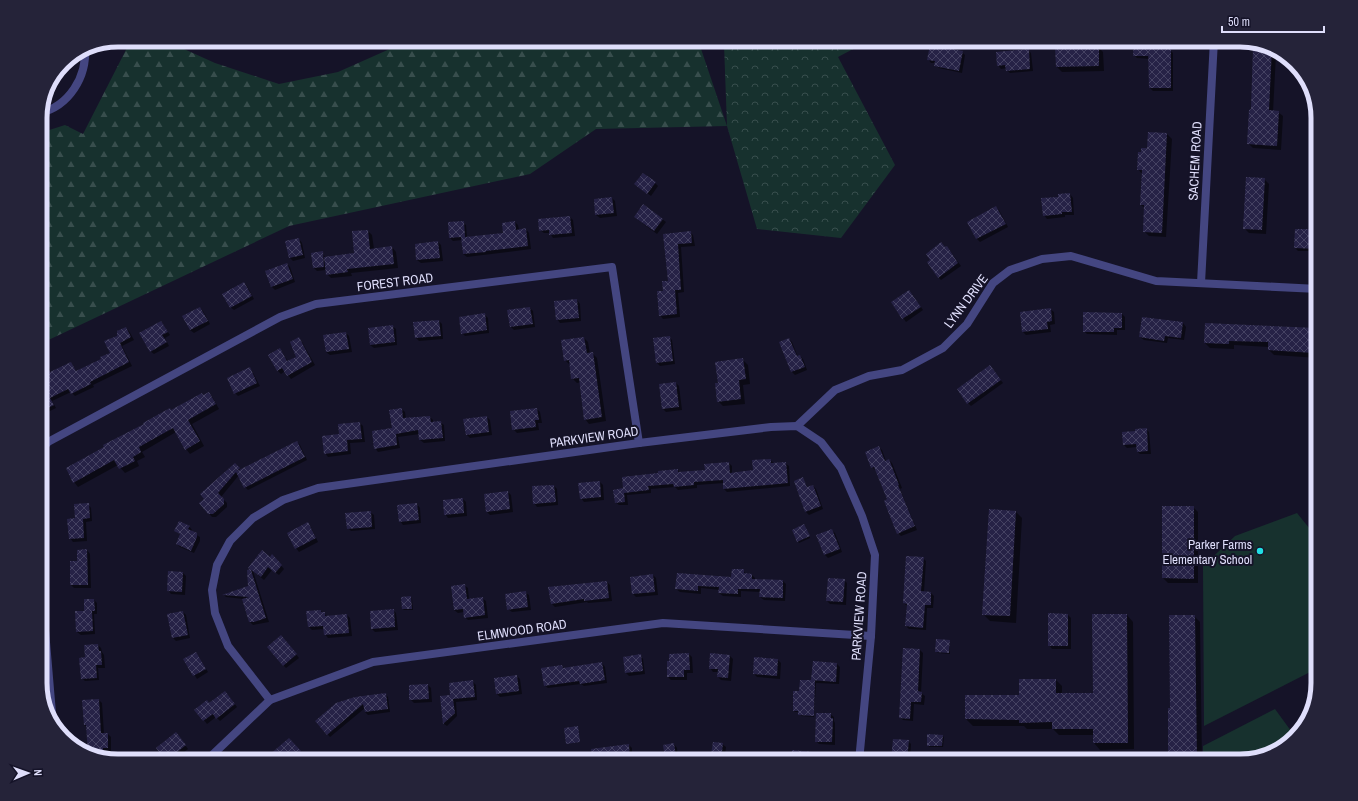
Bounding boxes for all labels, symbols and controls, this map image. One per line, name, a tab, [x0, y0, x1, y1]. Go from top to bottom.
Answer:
scale bar	[1222, 8, 1324, 34]
text: 50 m	[1228, 14, 1250, 30]
street label: SACHEM ROAD	[1184, 121, 1206, 201]
street label: FOREST ROAD	[356, 269, 434, 295]
street label: LYNN DRIVE	[940, 271, 992, 331]
street label: PARKVIEW ROAD	[549, 422, 640, 452]
place label: Parker Farms Elementary School	[1163, 536, 1252, 568]
marker: Parker Farms Elementary School	[1255, 546, 1265, 556]
street label: PARKVIEW ROAD	[847, 571, 871, 661]
street label: ELMWOOD ROAD	[476, 615, 568, 645]
north arrow	[8, 753, 48, 793]
text: N	[31, 769, 45, 776]

